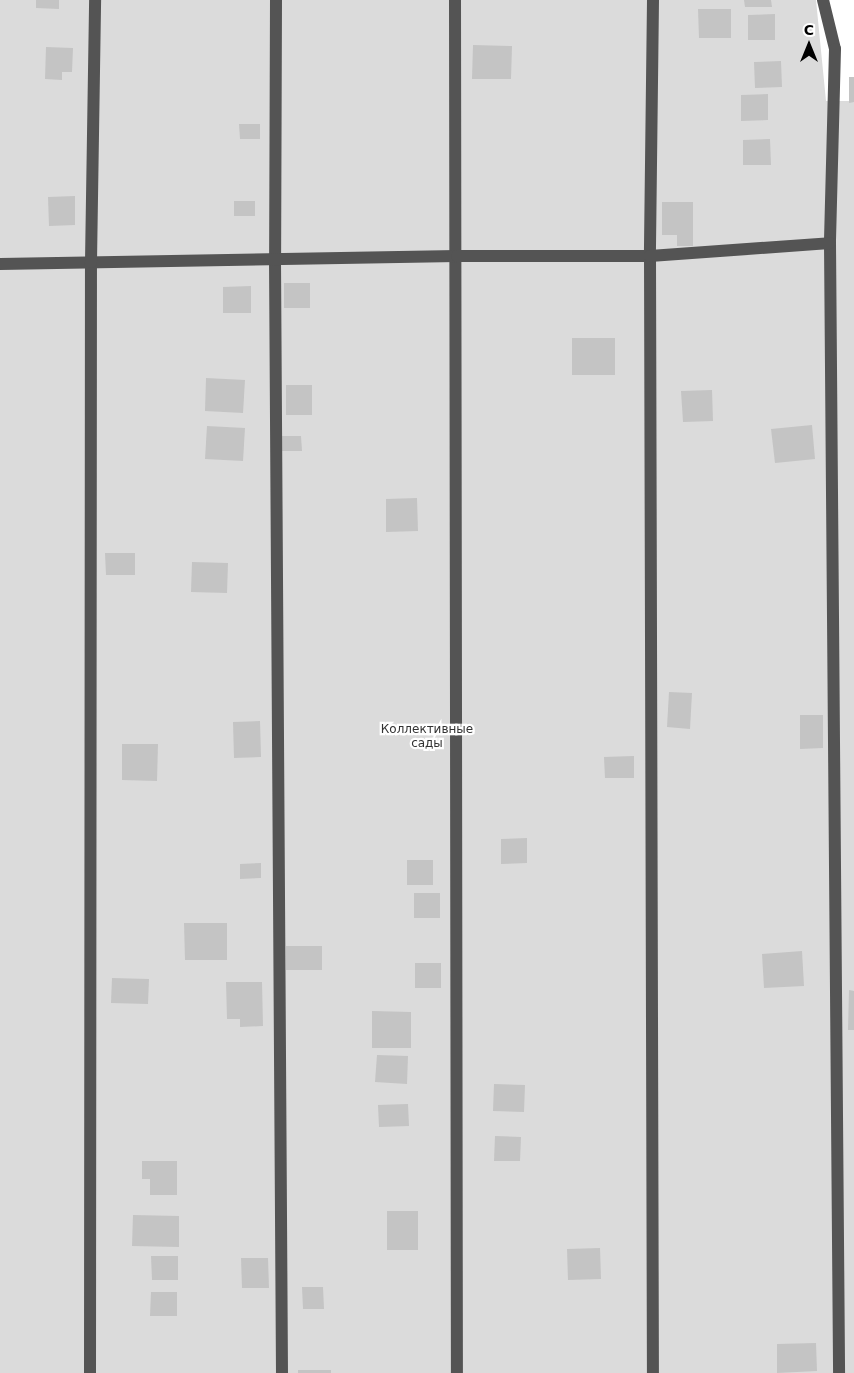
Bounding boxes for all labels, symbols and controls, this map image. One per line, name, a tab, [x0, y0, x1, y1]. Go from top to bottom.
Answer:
north arrow	[784, 20, 834, 70]
text: С	[804, 22, 814, 38]
park label: Коллективные сады	[381, 723, 473, 751]

